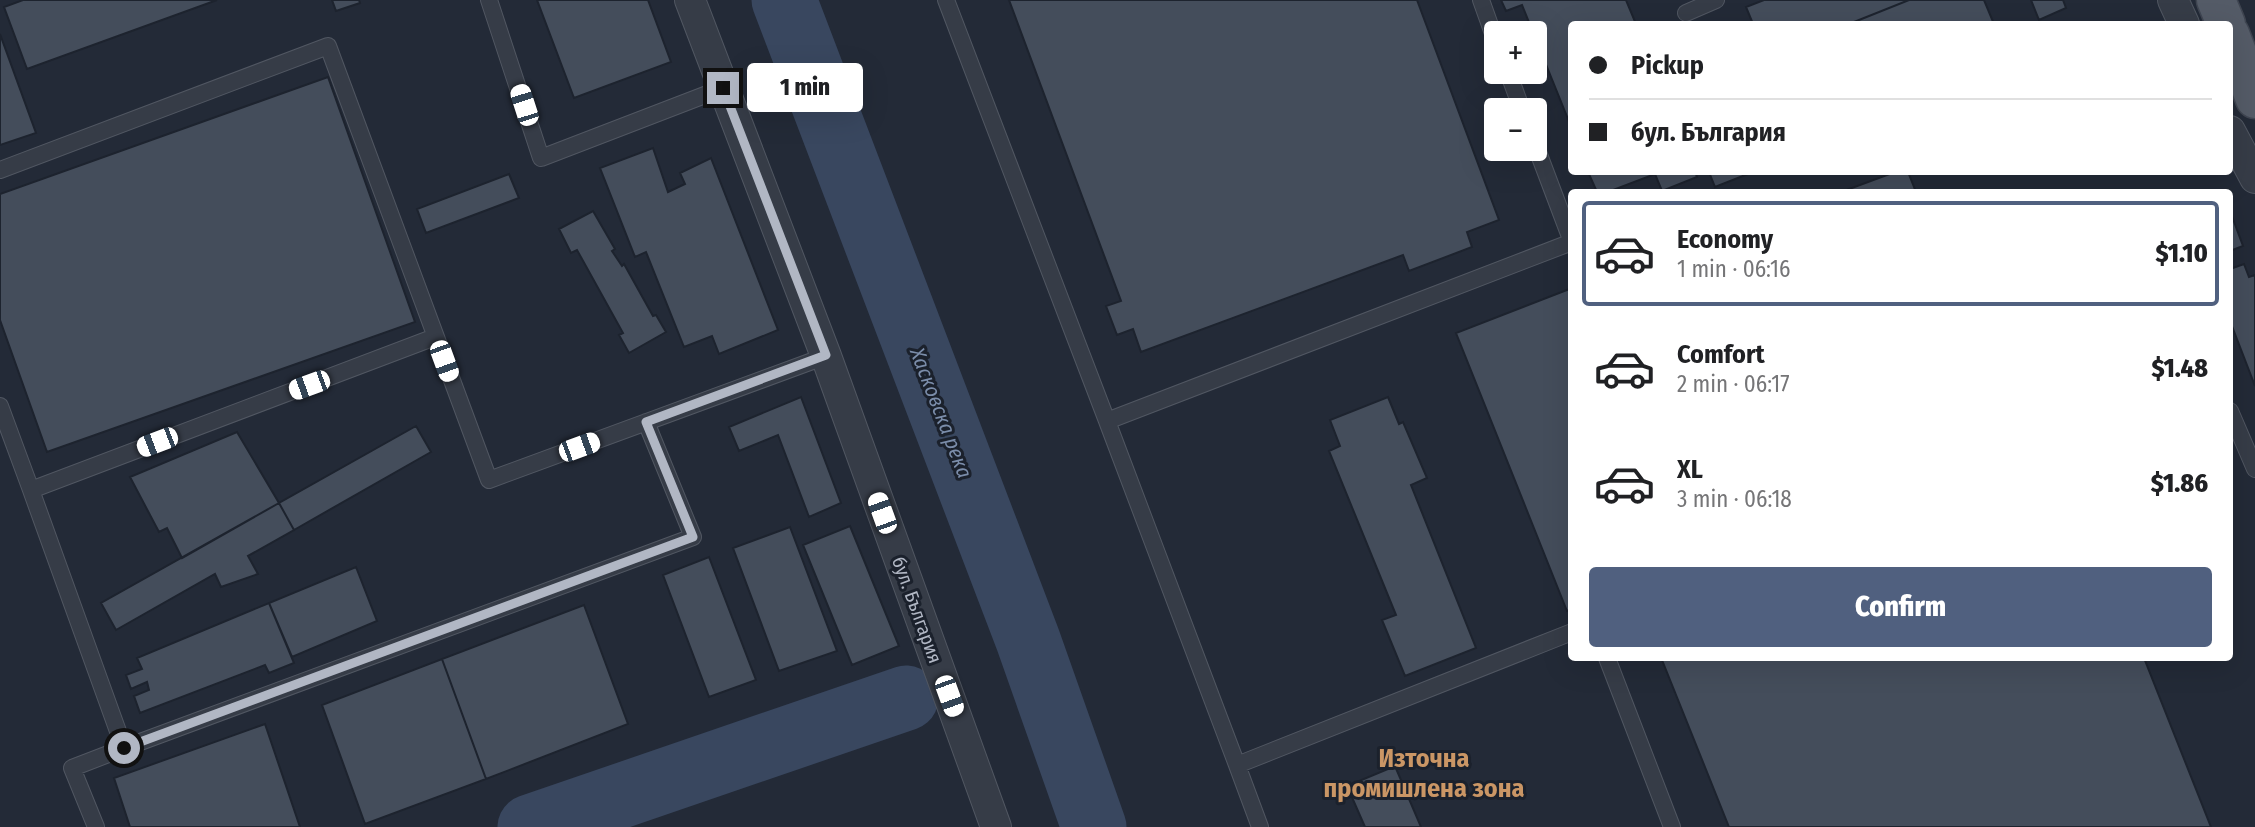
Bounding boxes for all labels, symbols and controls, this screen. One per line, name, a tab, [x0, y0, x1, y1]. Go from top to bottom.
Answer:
map controls	[1484, 21, 1547, 161]
button: +	[1484, 21, 1547, 84]
text: Pickup	[1631, 50, 1704, 81]
callout: 1 min	[748, 64, 863, 112]
route end	[707, 72, 739, 104]
text: 1 min	[780, 73, 830, 101]
car	[508, 82, 541, 128]
button: −	[1484, 98, 1547, 161]
text: бул. България	[1631, 117, 1786, 148]
icon: car	[1593, 222, 1656, 285]
text: Economy	[1677, 224, 1773, 255]
text: $1.10	[2156, 238, 2208, 269]
text: 1 min · 06:16	[1677, 255, 1790, 283]
icon: car	[1593, 337, 1656, 400]
car	[427, 338, 462, 384]
text: Comfort	[1677, 339, 1765, 370]
water label: Хасковска река	[904, 343, 978, 482]
text: $1.48	[2152, 353, 2208, 384]
car	[286, 368, 333, 402]
text: 2 min · 06:17	[1677, 370, 1789, 398]
car	[134, 425, 181, 459]
car	[556, 430, 603, 464]
icon: car	[1593, 452, 1656, 515]
text: XL	[1677, 454, 1703, 485]
text: $1.86	[2151, 468, 2208, 499]
text: 3 min · 06:18	[1677, 485, 1792, 513]
car	[865, 490, 900, 536]
street label: бул. България	[887, 554, 947, 666]
button: Confirm	[1589, 567, 2212, 647]
car	[932, 673, 967, 719]
route start	[108, 732, 140, 764]
district label: Източна промишлена зона	[1324, 743, 1524, 804]

